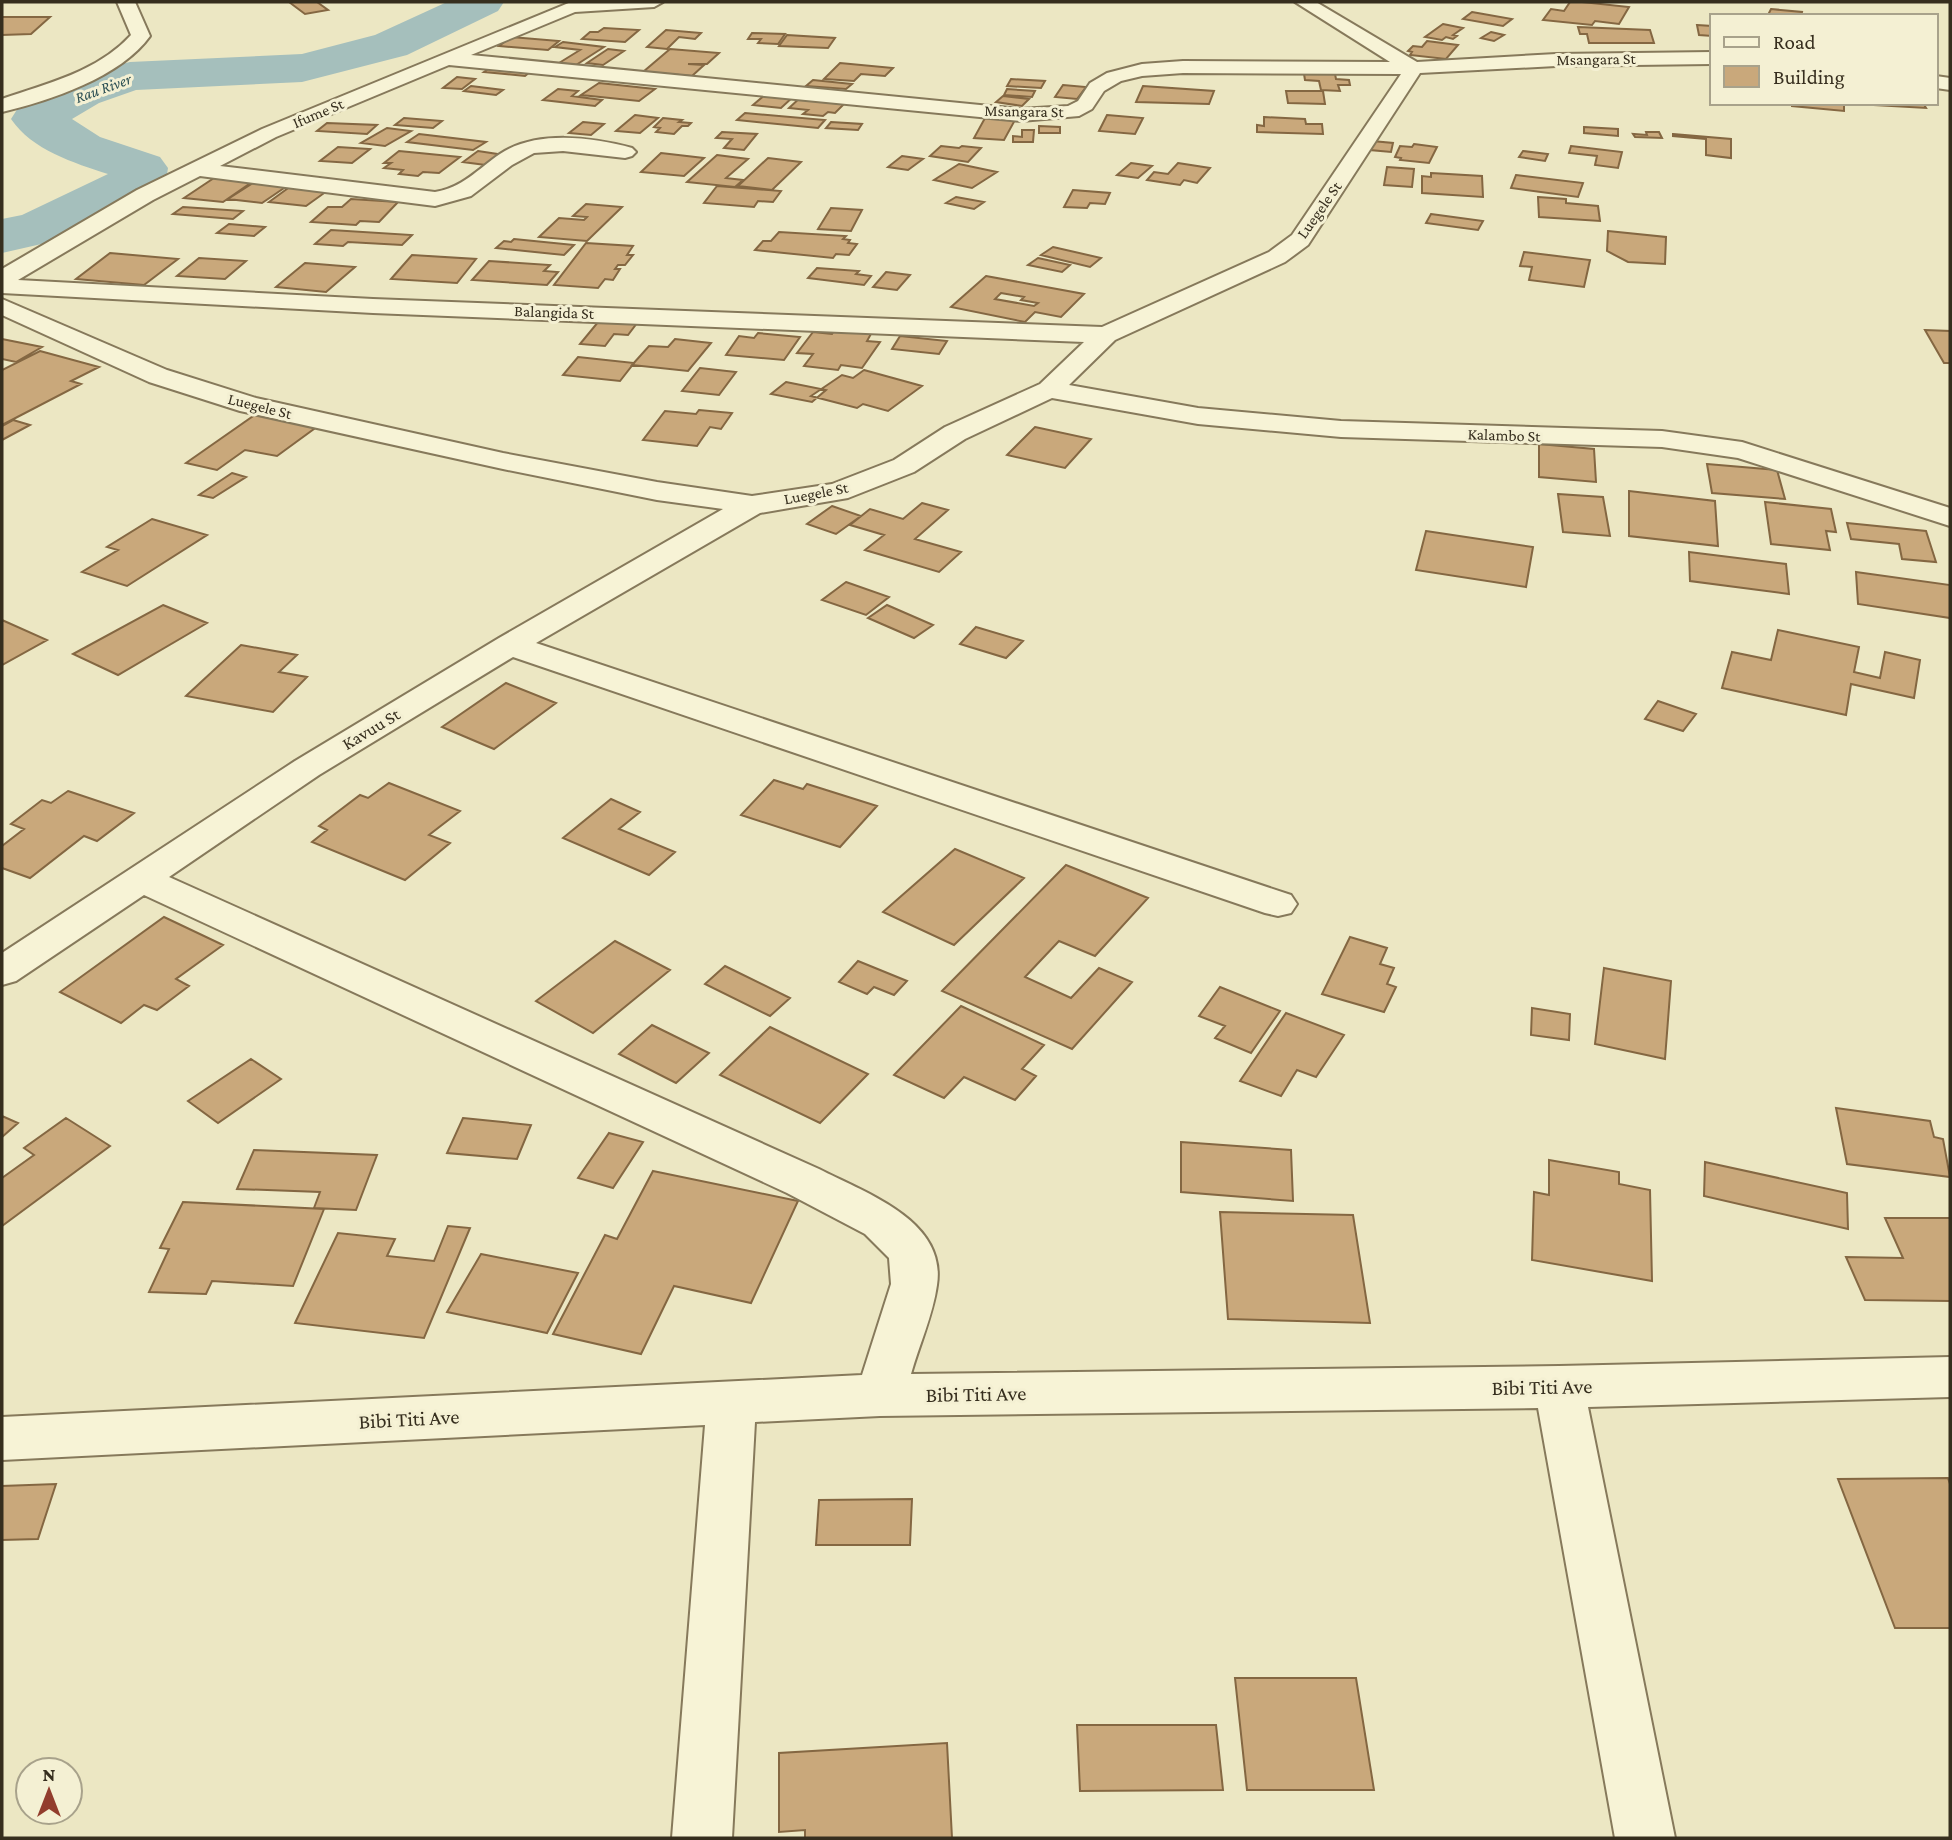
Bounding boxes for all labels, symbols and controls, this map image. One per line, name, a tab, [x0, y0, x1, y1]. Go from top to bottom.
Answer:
legend	[1710, 14, 1938, 105]
text: Road	[1773, 30, 1816, 54]
street label: Msangara St	[1556, 50, 1636, 69]
text: Building	[1773, 65, 1845, 89]
water label: Rau River	[73, 70, 134, 106]
street label: Ifume St	[290, 94, 347, 131]
street label: Msangara St	[984, 102, 1064, 121]
street label: Luegele St	[1293, 178, 1346, 242]
street label: Balangida St	[514, 302, 595, 323]
street label: Luegele St	[226, 390, 294, 423]
street label: Kalambo St	[1467, 425, 1541, 445]
street label: Luegele St	[782, 478, 850, 509]
street label: Kavuu St	[339, 704, 404, 754]
street label: Bibi Titi Ave	[1491, 1374, 1593, 1400]
street label: Bibi Titi Ave	[925, 1381, 1027, 1407]
street label: Bibi Titi Ave	[358, 1404, 460, 1434]
north arrow	[14, 1756, 84, 1826]
text: N	[43, 1764, 56, 1785]

